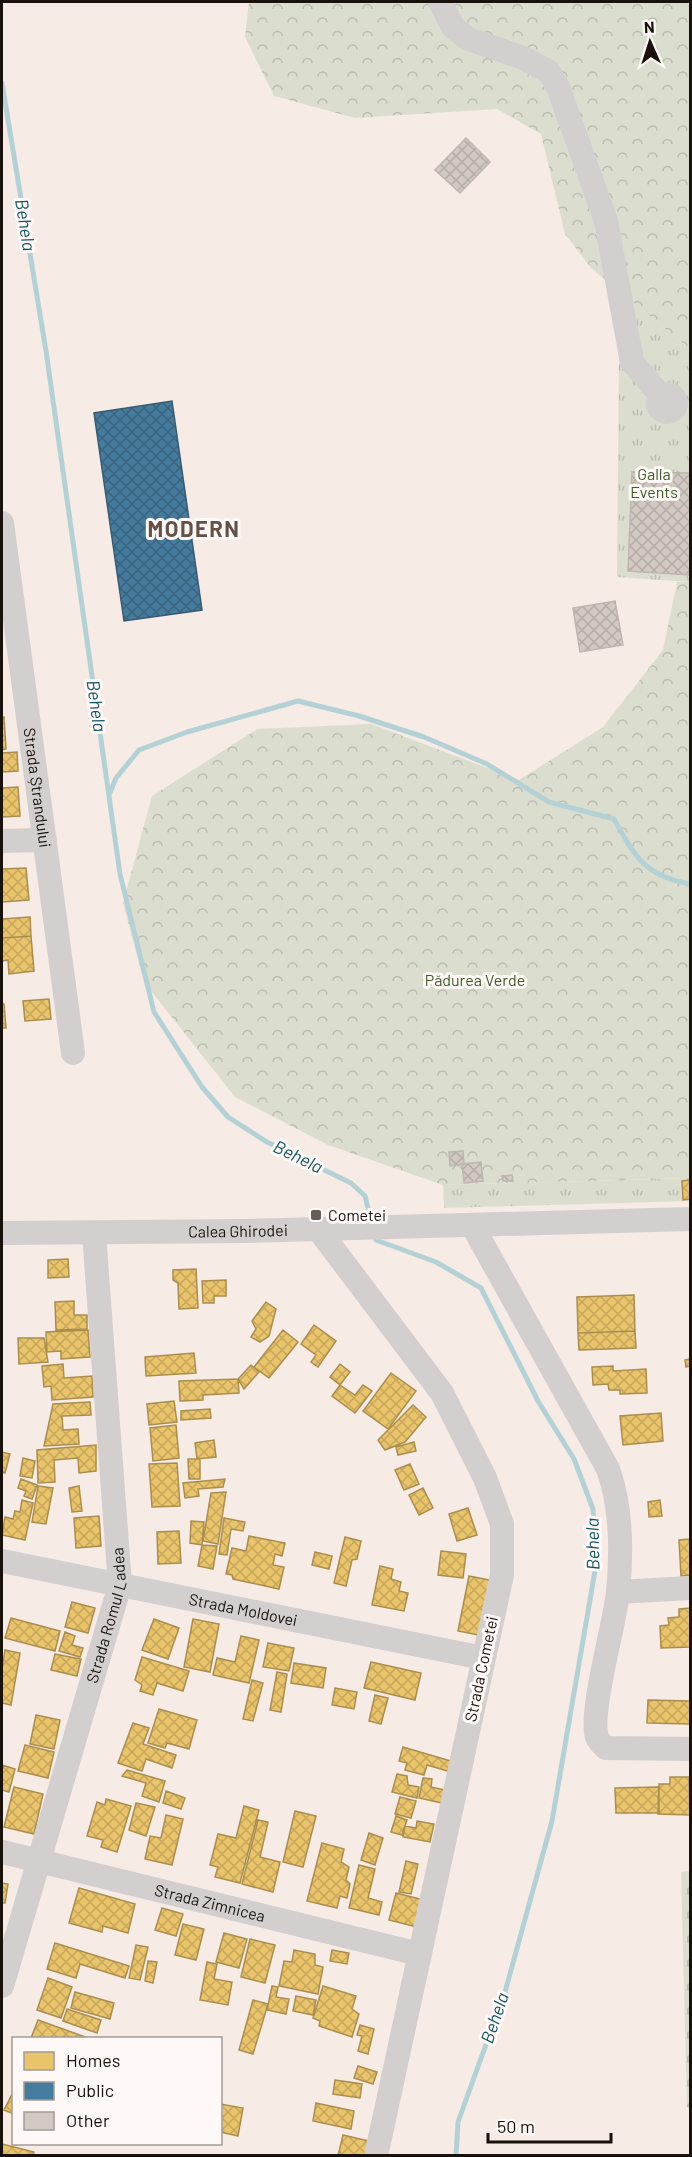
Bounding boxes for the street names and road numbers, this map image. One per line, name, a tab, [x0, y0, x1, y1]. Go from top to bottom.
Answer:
street label: Strada Ștrandului	[21, 726, 55, 849]
street label: Calea Ghirodei	[188, 1220, 288, 1240]
street label: Strada Romul Ladea	[82, 1547, 130, 1685]
street label: Strada Moldovei	[187, 1589, 299, 1629]
street label: Strada Cometei	[460, 1614, 501, 1723]
street label: Strada Zimnicea	[153, 1880, 267, 1925]

